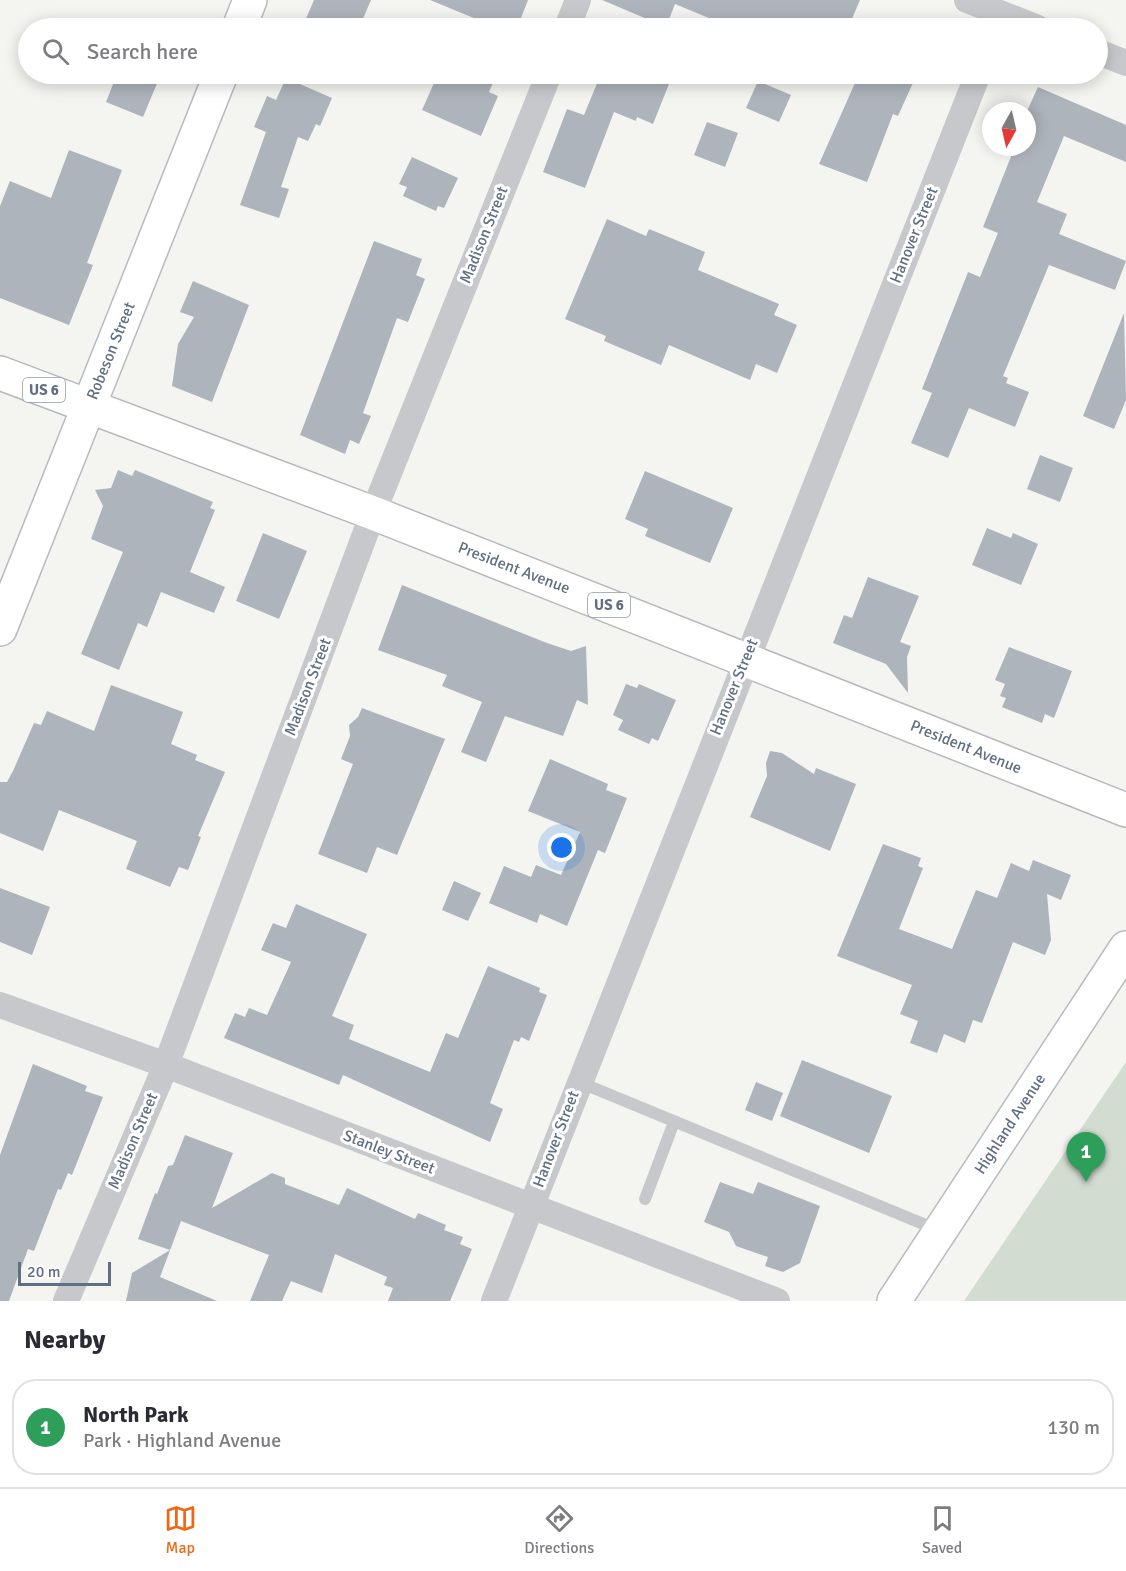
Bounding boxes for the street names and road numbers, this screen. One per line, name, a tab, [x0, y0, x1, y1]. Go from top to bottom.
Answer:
street label: Madison Street	[455, 183, 513, 286]
street label: Hanover Street	[886, 184, 943, 286]
street label: Robeson Street	[82, 299, 140, 403]
road number: US 6	[23, 378, 65, 402]
street label: President Avenue	[455, 537, 573, 599]
road number: US 6	[588, 593, 630, 617]
street label: Madison Street	[280, 635, 336, 739]
street label: Hanover Street	[706, 636, 763, 738]
street label: President Avenue	[907, 716, 1025, 778]
street label: Highland Avenue	[970, 1070, 1050, 1178]
street label: Hanover Street	[528, 1087, 584, 1190]
street label: Madison Street	[104, 1089, 162, 1192]
street label: Stanley Street	[340, 1125, 438, 1179]

